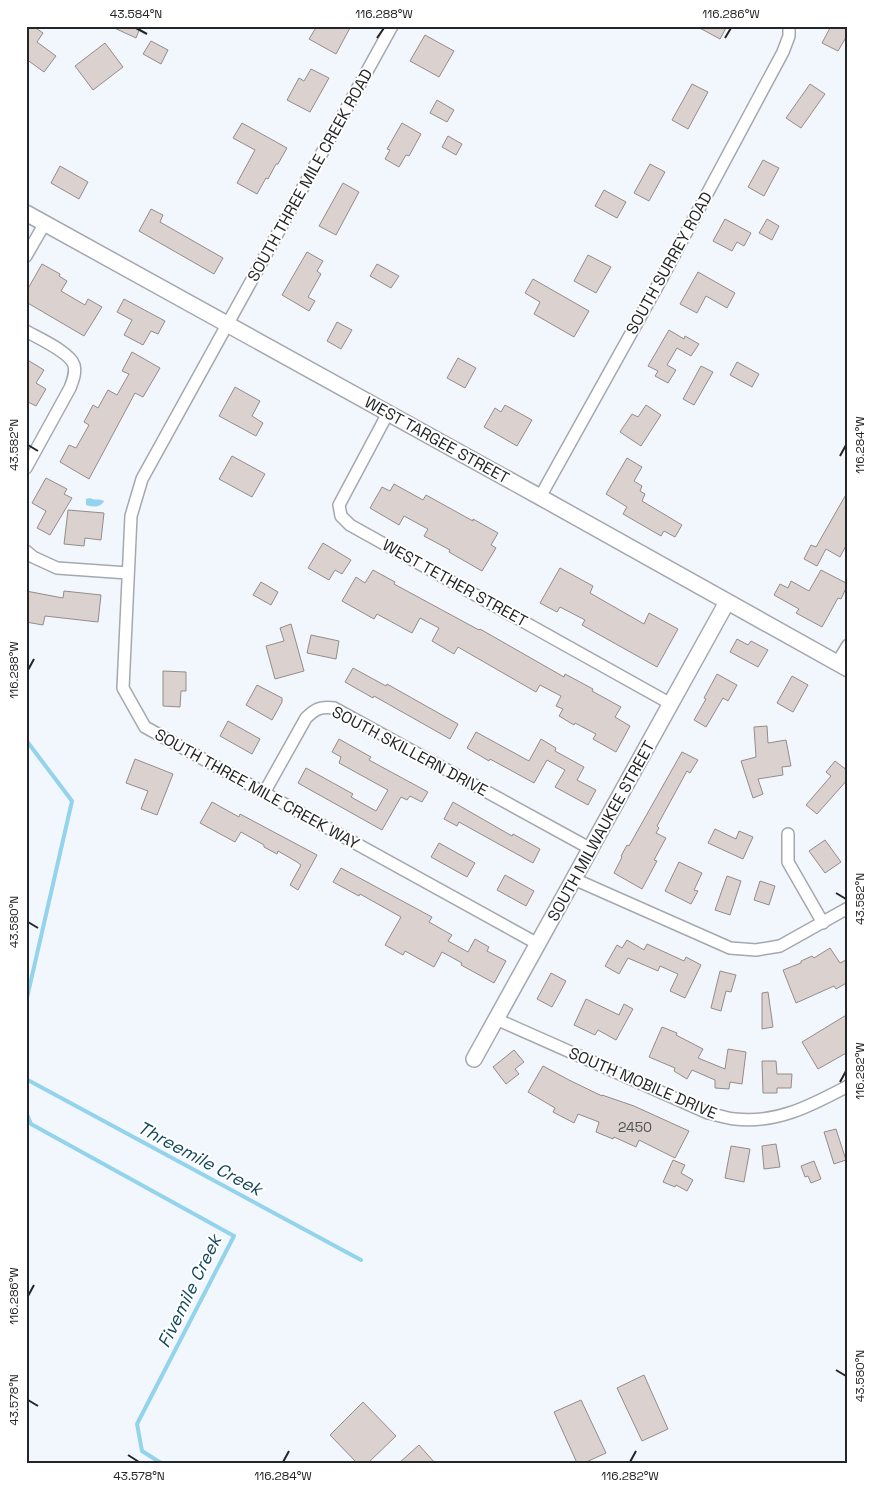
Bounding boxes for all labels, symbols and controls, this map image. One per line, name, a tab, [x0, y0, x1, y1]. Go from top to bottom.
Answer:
text: 43.584°N	[110, 6, 162, 22]
text: 116.288°W	[355, 6, 413, 22]
text: 116.286°W	[702, 6, 760, 22]
street label: SOUTH THREE MILE CREEK ROAD	[243, 65, 377, 285]
street label: SOUTH SURREY ROAD	[621, 188, 717, 338]
street label: WEST TARGEE STREET	[361, 391, 513, 489]
text: 116.284°W	[852, 416, 868, 474]
text: 43.582°N	[6, 419, 22, 471]
street label: WEST TETHER STREET	[379, 534, 531, 632]
text: 116.288°W	[6, 641, 22, 699]
street label: SOUTH SKILLERN DRIVE	[328, 701, 492, 801]
street label: SOUTH THREE MILE CREEK WAY	[151, 724, 363, 854]
street label: SOUTH MILWAUKEE STREET	[543, 737, 659, 925]
text: 43.582°N	[852, 873, 868, 925]
text: 43.580°N	[6, 896, 22, 948]
street label: SOUTH MOBILE DRIVE	[566, 1042, 720, 1124]
text: 116.282°W	[852, 1042, 868, 1100]
water label: Threemile Creek	[134, 1115, 268, 1202]
house number: 2450	[618, 1118, 652, 1136]
water label: Fivemile Creek	[152, 1229, 227, 1351]
text: 116.286°W	[6, 1267, 22, 1325]
text: 43.580°N	[852, 1350, 868, 1402]
text: 43.578°N	[6, 1374, 22, 1426]
text: 43.578°N	[113, 1468, 165, 1484]
text: 116.284°W	[254, 1468, 312, 1484]
text: 116.282°W	[601, 1468, 659, 1484]

